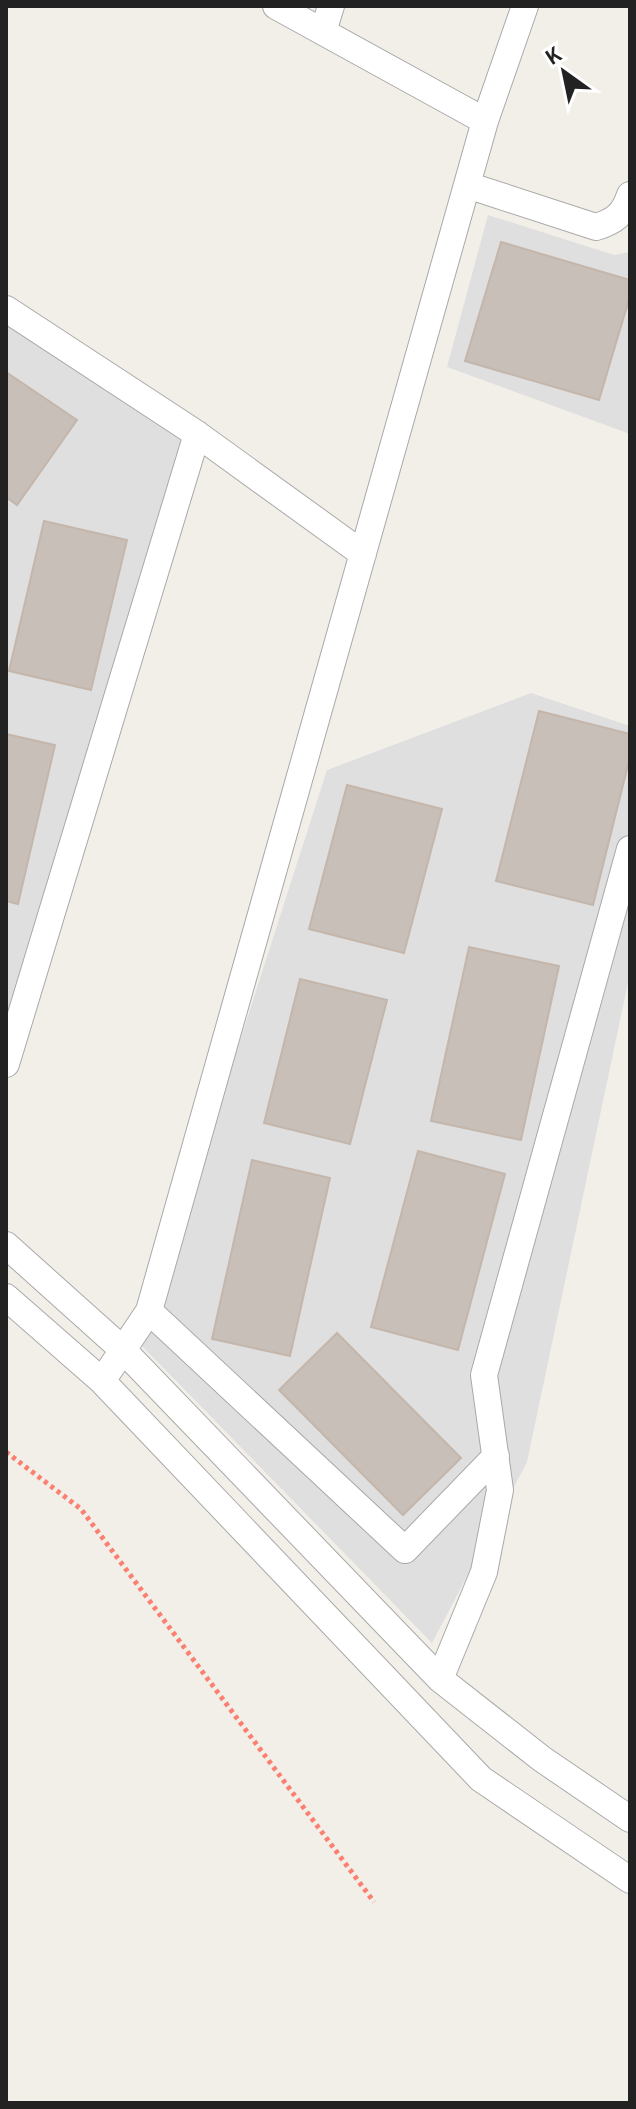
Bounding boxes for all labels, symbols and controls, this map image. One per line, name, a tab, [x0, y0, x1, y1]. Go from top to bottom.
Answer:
north arrow	[524, 32, 604, 112]
text: K	[539, 39, 567, 71]

